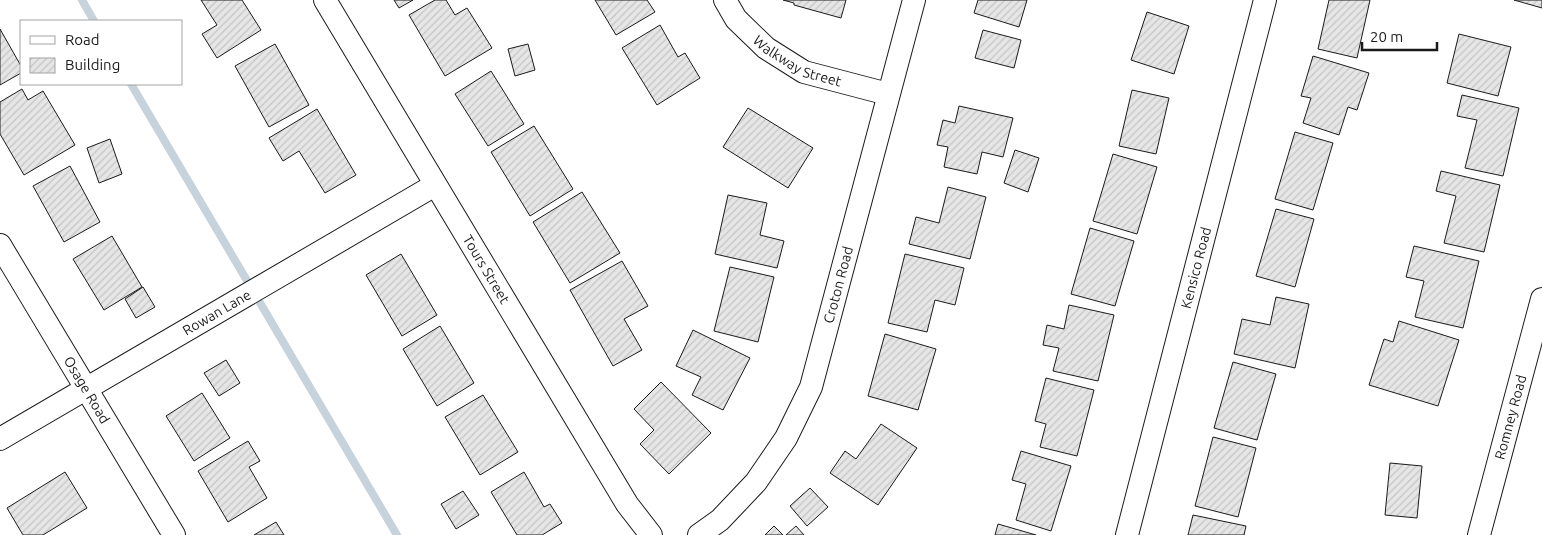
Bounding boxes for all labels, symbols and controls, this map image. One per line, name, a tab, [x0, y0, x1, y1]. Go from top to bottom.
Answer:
legend	[20, 20, 182, 85]
scale bar	[1362, 20, 1437, 52]
text: 20 m	[1370, 28, 1403, 45]
text: Road	[65, 31, 100, 48]
street label: Walkway Street	[750, 32, 844, 90]
text: Building	[65, 56, 120, 73]
street label: Kensico Road	[1178, 225, 1214, 310]
street label: Tours Street	[460, 232, 513, 307]
street label: Croton Road	[820, 244, 856, 325]
street label: Rowan Lane	[180, 286, 254, 339]
street label: Osage Road	[61, 353, 113, 426]
street label: Romney Road	[1492, 373, 1529, 461]

